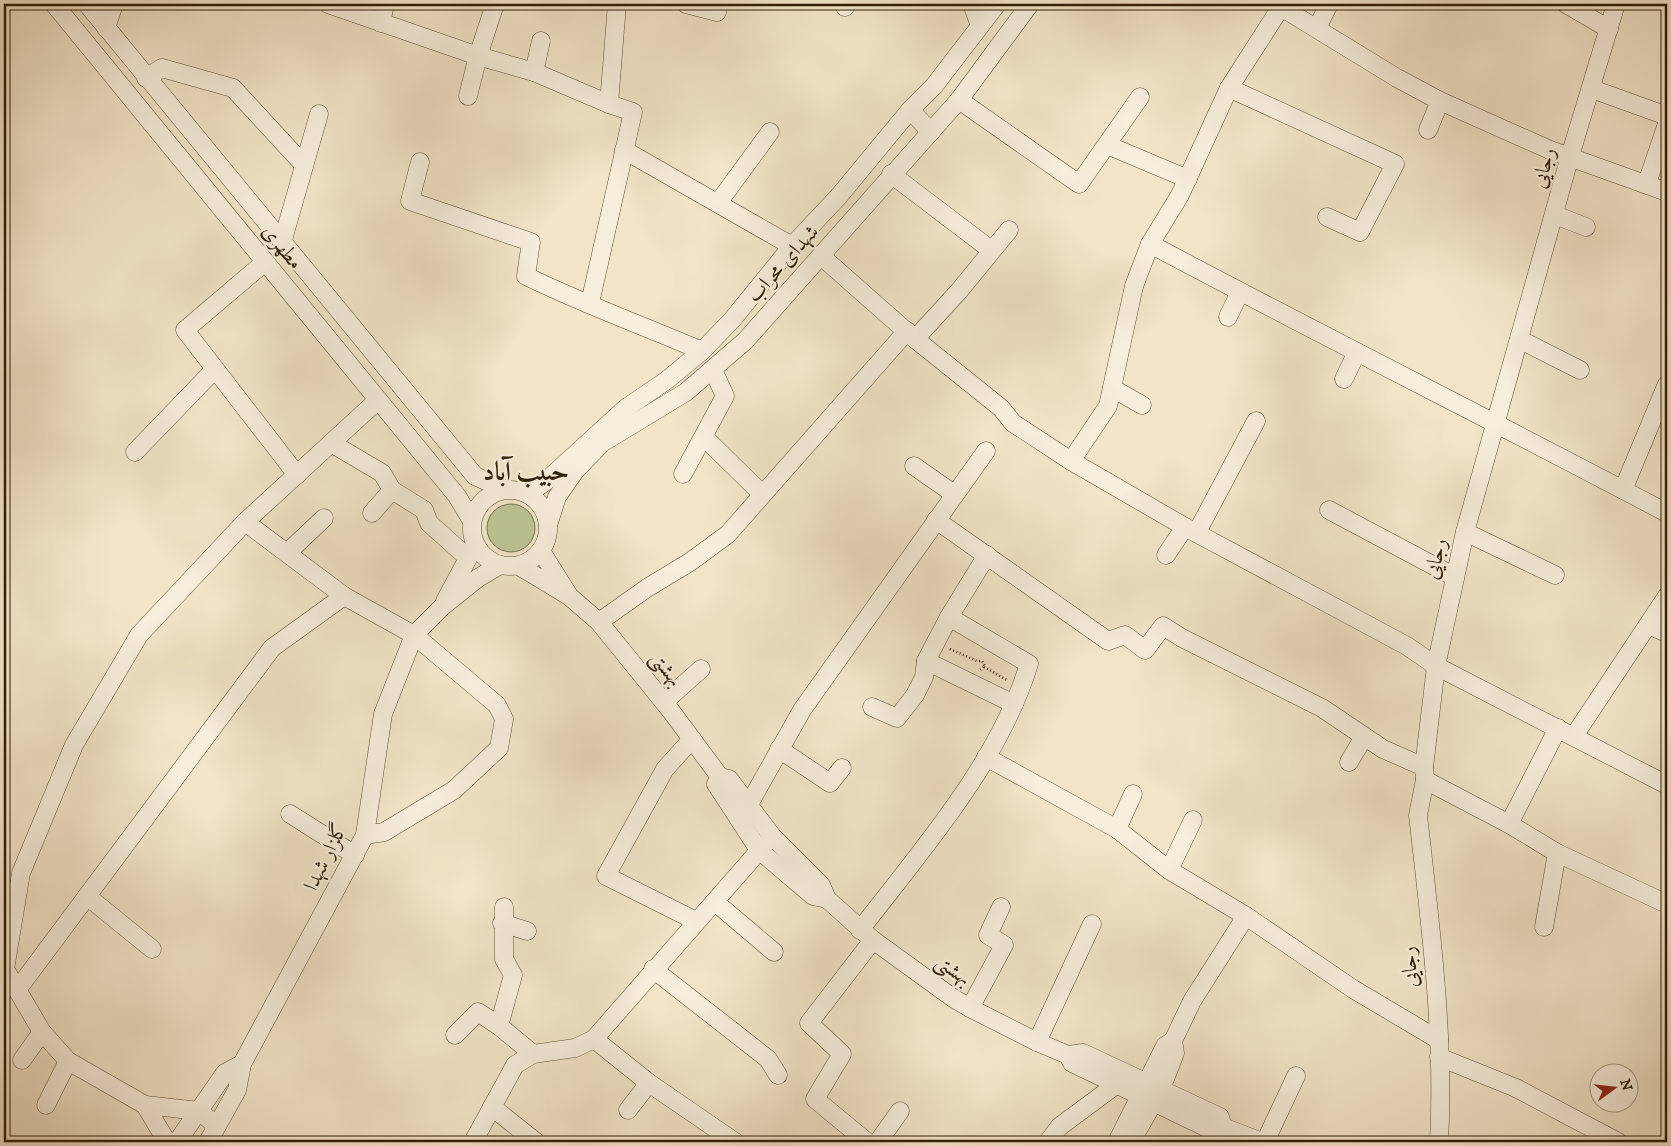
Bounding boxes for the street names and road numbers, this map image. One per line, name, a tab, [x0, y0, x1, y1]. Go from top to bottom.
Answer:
street label: رجایی	[1526, 145, 1562, 191]
street label: مطهری	[256, 219, 308, 275]
street label: شهدای محراب	[741, 220, 825, 308]
street label: رجایی	[1419, 536, 1453, 582]
street label: بهشتی	[643, 646, 688, 693]
street label: گلزار شهدا	[298, 818, 354, 895]
street label: رجایی	[1395, 945, 1425, 989]
street label: بهشتی	[929, 948, 976, 992]

